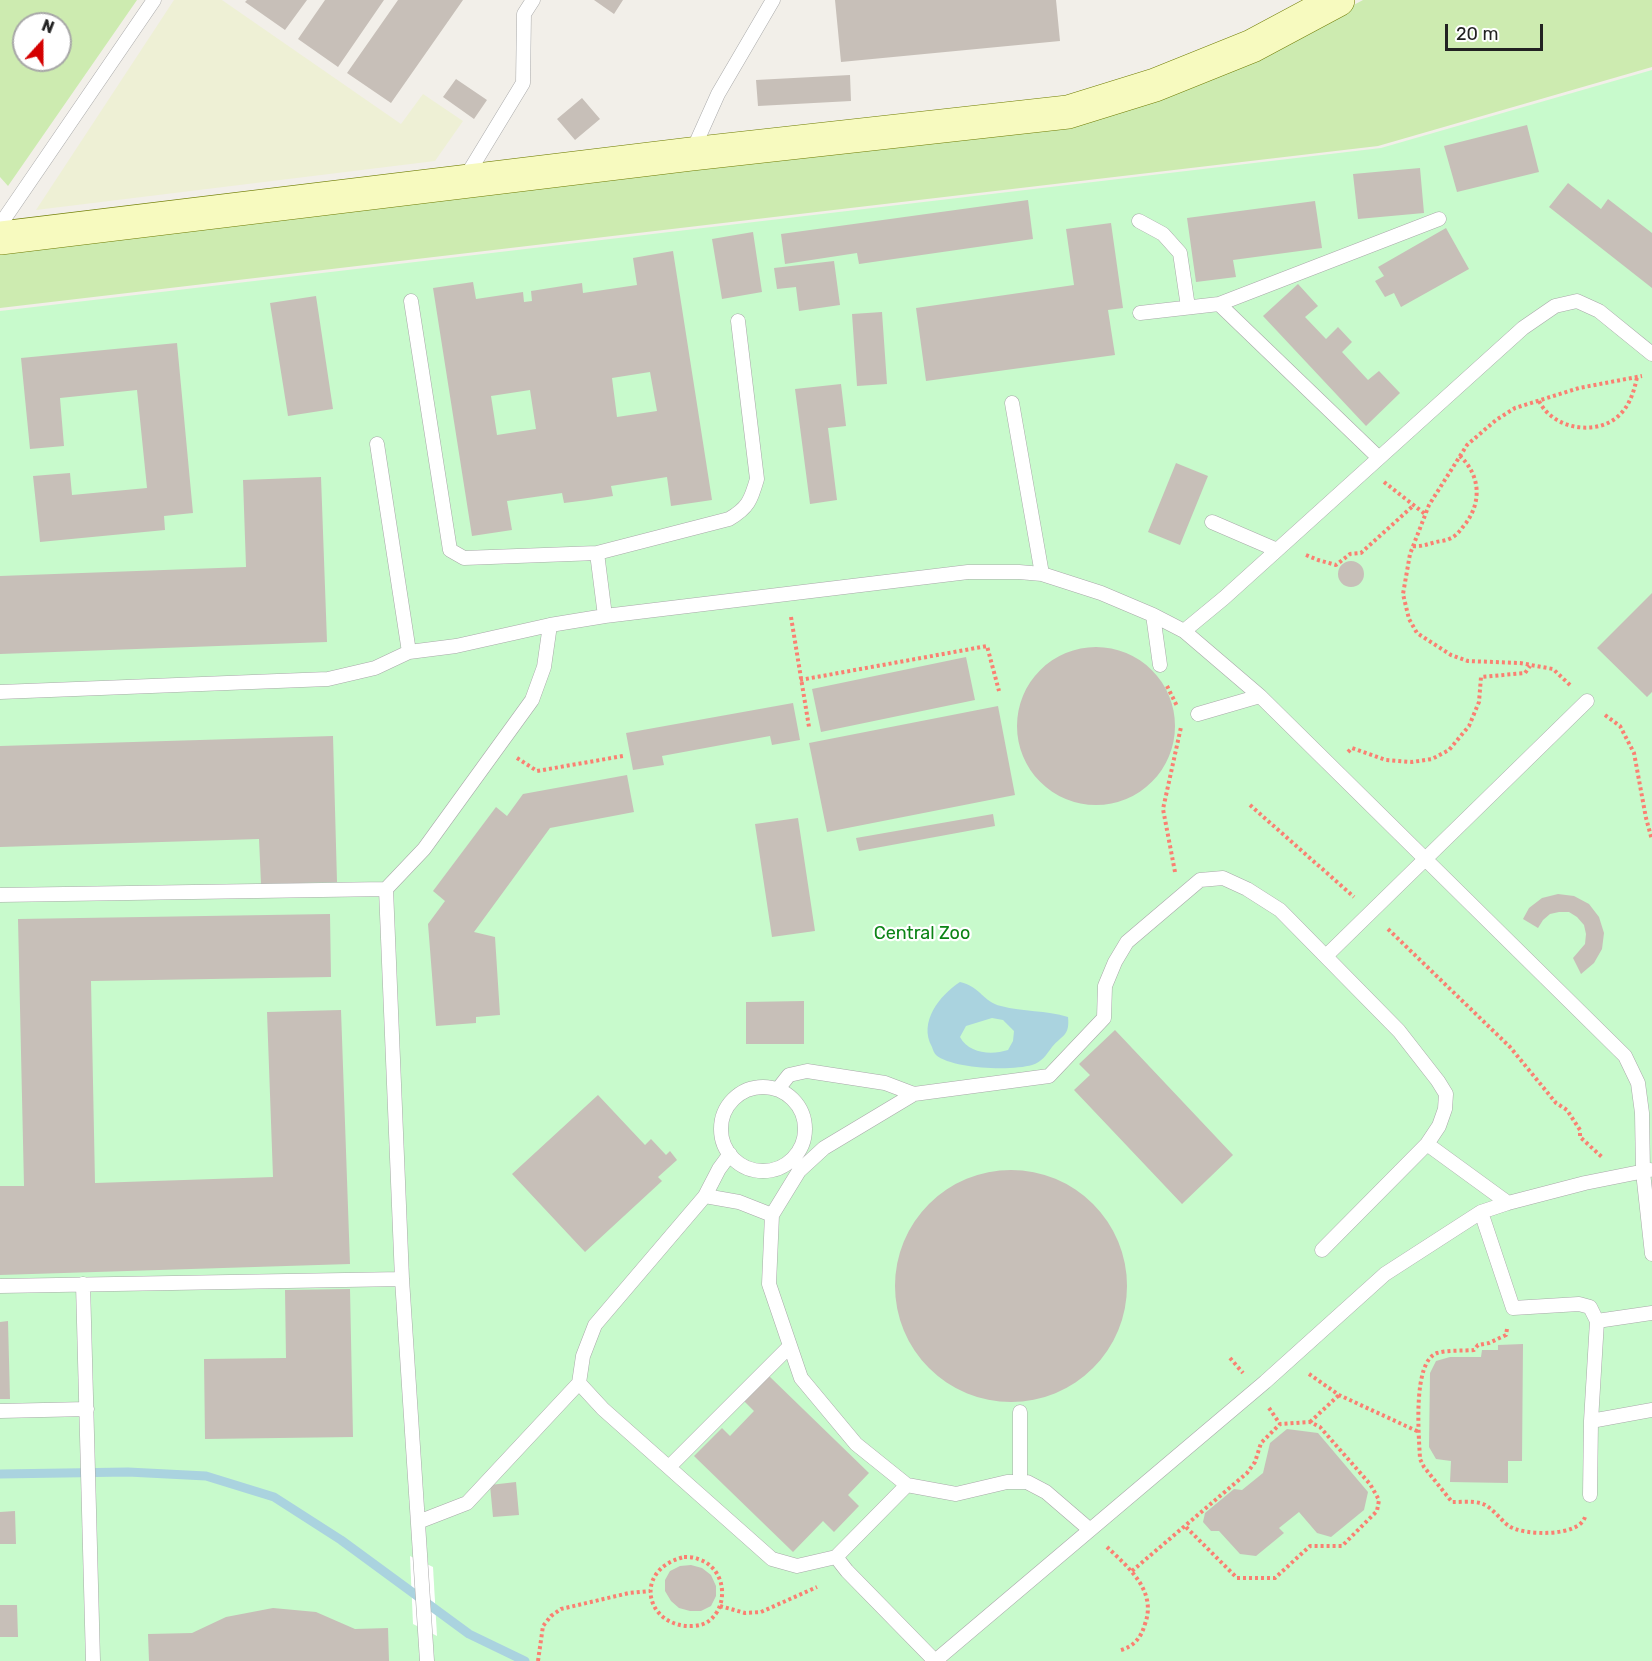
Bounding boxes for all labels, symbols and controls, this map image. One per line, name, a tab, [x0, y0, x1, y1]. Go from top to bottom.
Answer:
north arrow	[12, 12, 72, 72]
scale bar	[1448, 12, 1546, 50]
text: N	[39, 16, 57, 38]
text: 20 m	[1456, 23, 1498, 45]
park label: Central Zoo	[874, 923, 970, 945]

